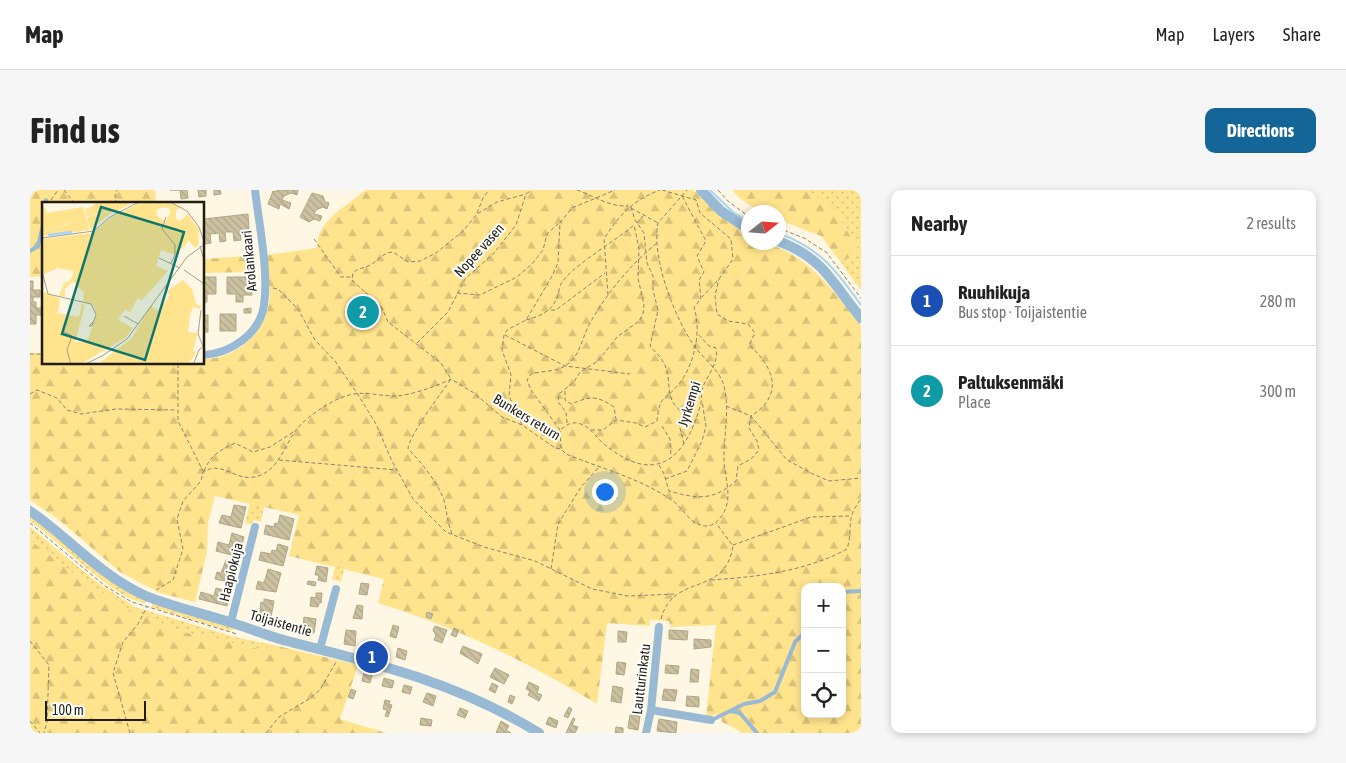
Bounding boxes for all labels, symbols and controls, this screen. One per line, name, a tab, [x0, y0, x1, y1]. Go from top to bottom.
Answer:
text: Map	[25, 21, 64, 48]
text: Map	[1155, 24, 1184, 45]
text: Layers	[1212, 24, 1255, 45]
text: Share	[1283, 24, 1321, 45]
button: Directions	[1205, 108, 1316, 153]
text: Find us	[30, 110, 120, 150]
inset map	[42, 202, 205, 365]
north arrow	[741, 205, 786, 250]
text: Nearby	[911, 211, 967, 235]
text: 2 results	[1246, 214, 1296, 232]
street label: Nopee vasen	[451, 220, 507, 280]
street label: Arolankaari	[238, 230, 260, 292]
text: Ruuhikuja	[958, 281, 1030, 303]
text: 1	[923, 292, 931, 310]
text: 280 m	[1260, 292, 1296, 310]
pin: 2	[347, 293, 379, 331]
text: Bus stop · Toijaistentie	[958, 303, 1087, 321]
text: Paltuksenmäki	[958, 371, 1064, 393]
street label: Jyrkempi	[675, 379, 703, 429]
text: 2	[923, 382, 931, 400]
text: 300 m	[1260, 382, 1296, 400]
street label: Bunkers return	[490, 391, 564, 443]
text: Place	[958, 393, 991, 411]
your location	[592, 479, 618, 505]
street label: Haapiokuja	[216, 541, 246, 603]
map controls	[801, 583, 846, 718]
button: +	[801, 583, 846, 628]
street label: Toijaistentie	[248, 607, 314, 639]
button: −	[801, 628, 846, 673]
pin: 1	[356, 638, 388, 676]
street label: Lautturinkatu	[629, 643, 653, 715]
button: locate	[801, 673, 846, 718]
scale bar	[45, 698, 146, 721]
text: 100 m	[52, 702, 84, 718]

